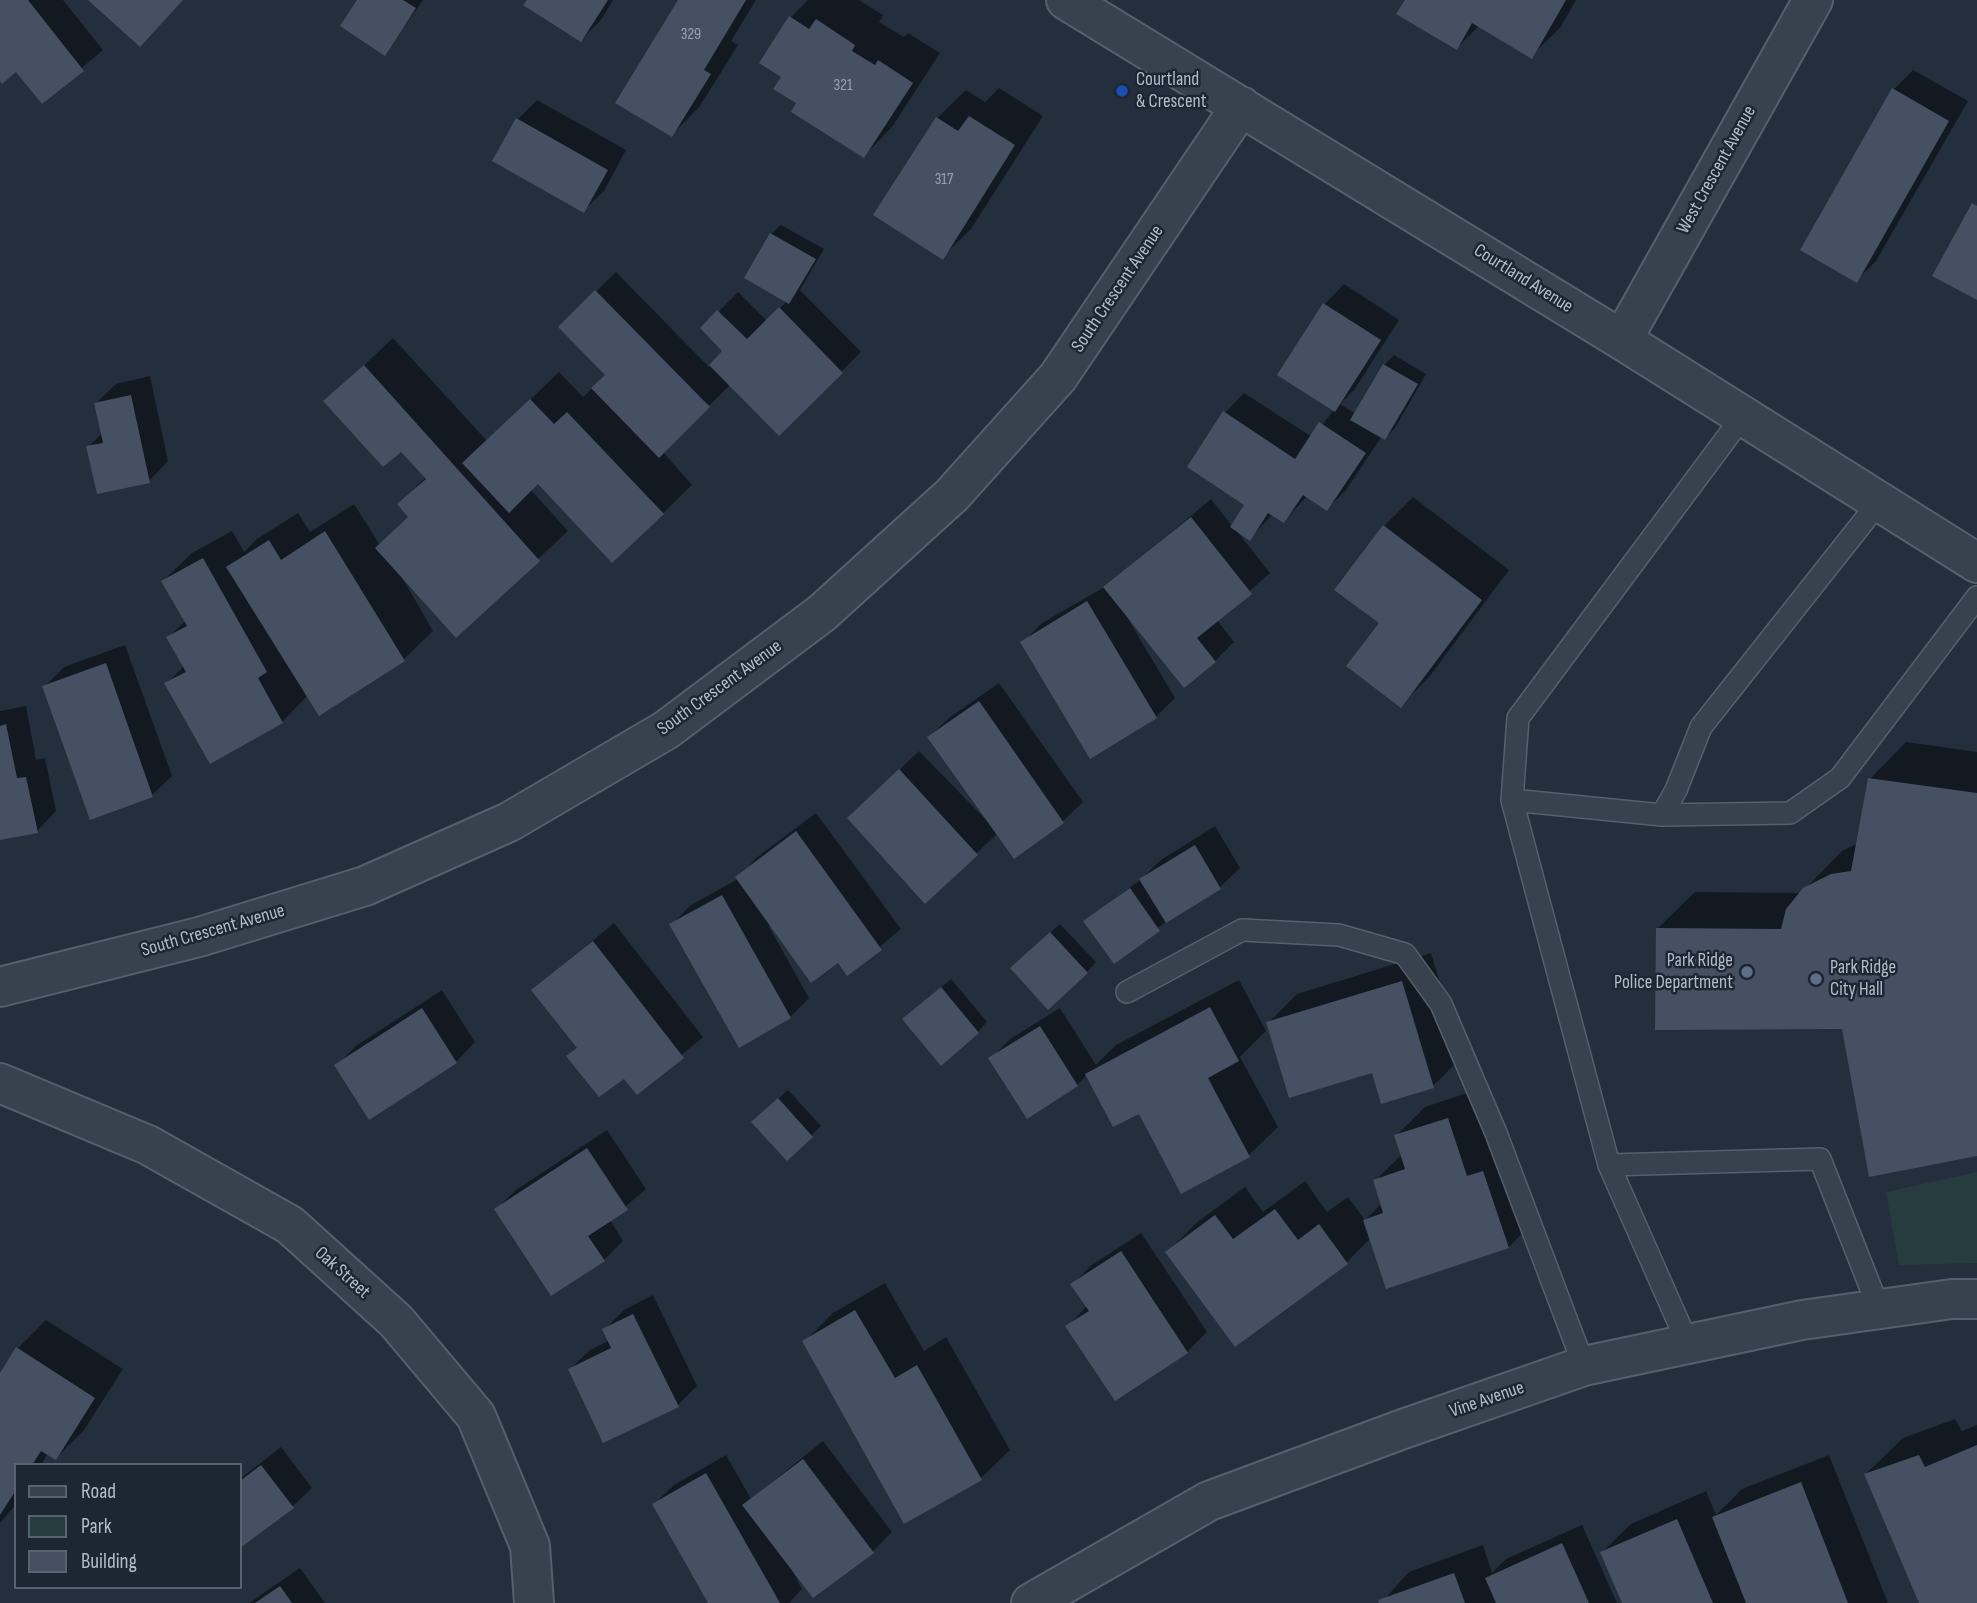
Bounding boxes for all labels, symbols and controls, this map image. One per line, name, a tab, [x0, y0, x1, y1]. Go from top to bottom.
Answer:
house number: 329	[681, 25, 701, 45]
place label: Courtland & Crescent	[1136, 69, 1207, 113]
house number: 321	[834, 76, 852, 96]
marker: Courtland & Crescent	[1114, 83, 1130, 99]
street label: West Crescent Avenue	[1672, 102, 1762, 238]
house number: 317	[935, 170, 953, 190]
street label: South Crescent Avenue	[1067, 221, 1169, 357]
street label: Courtland Avenue	[1469, 239, 1577, 319]
street label: South Crescent Avenue	[653, 635, 787, 741]
street label: South Crescent Avenue	[139, 900, 287, 962]
place label: Park Ridge Police Department	[1614, 950, 1733, 994]
place label: Park Ridge City Hall	[1830, 957, 1896, 1001]
marker: Park Ridge Police Department	[1739, 964, 1755, 980]
marker: Park Ridge City Hall	[1808, 971, 1824, 987]
street label: Oak Street	[310, 1242, 374, 1304]
street label: Vine Avenue	[1447, 1377, 1527, 1423]
legend	[14, 1463, 242, 1589]
text: Road	[81, 1479, 116, 1504]
text: Park	[81, 1514, 112, 1539]
text: Building	[81, 1549, 137, 1574]

